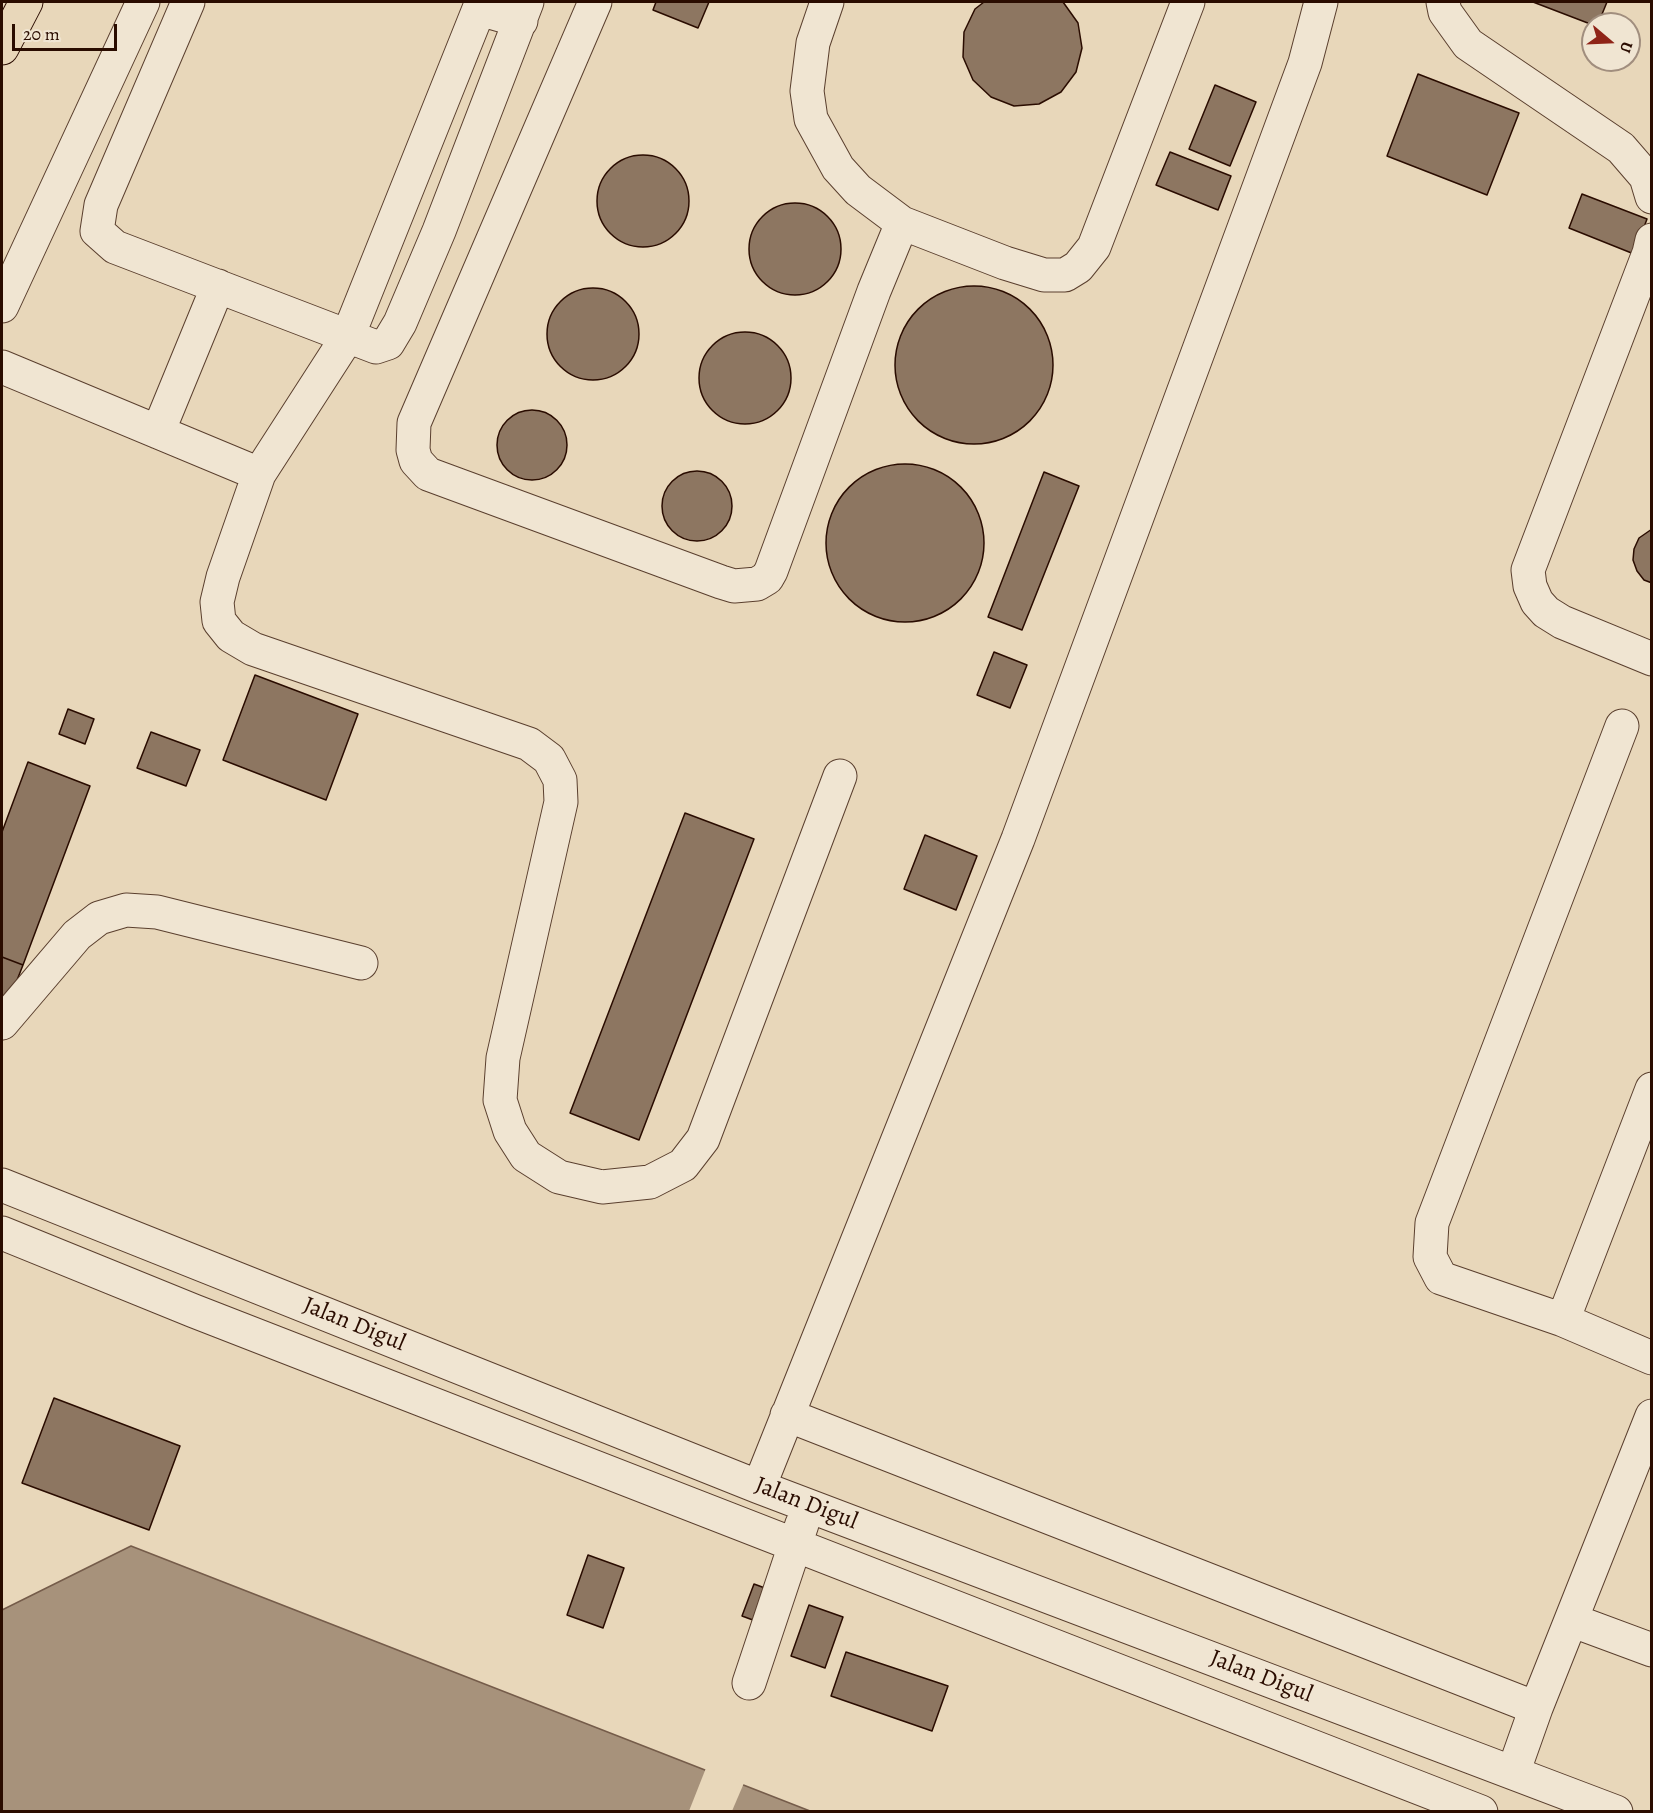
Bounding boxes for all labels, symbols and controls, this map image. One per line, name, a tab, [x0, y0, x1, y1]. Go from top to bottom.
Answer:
scale bar	[15, 12, 120, 50]
north arrow	[1581, 12, 1641, 72]
text: 20 m	[23, 22, 60, 46]
text: U	[1614, 39, 1638, 56]
street label: Jalan Digul	[299, 1291, 409, 1359]
street label: Jalan Digul	[751, 1471, 861, 1537]
street label: Jalan Digul	[1206, 1644, 1316, 1710]

